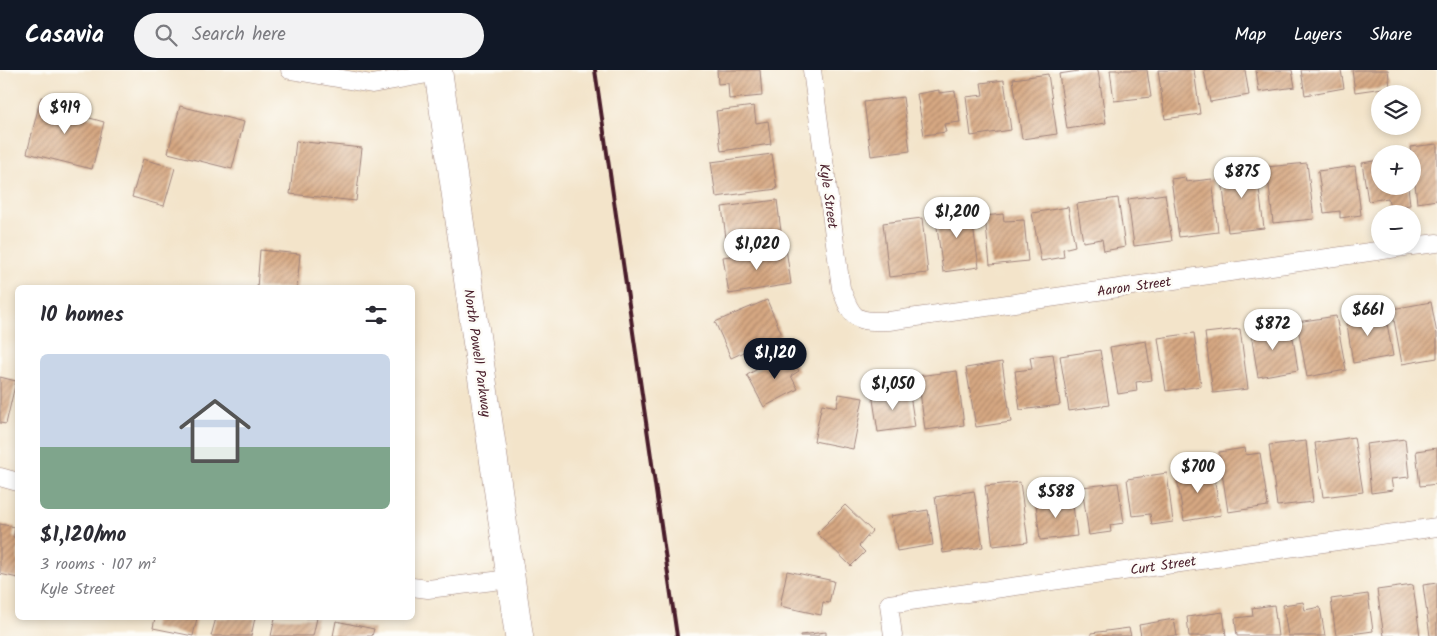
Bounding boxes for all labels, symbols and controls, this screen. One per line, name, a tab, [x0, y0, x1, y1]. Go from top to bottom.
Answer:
search box	[134, 13, 484, 58]
text: Casavia	[25, 16, 104, 55]
text: Search here	[192, 20, 286, 50]
icon: search	[152, 21, 180, 49]
text: Map	[1235, 21, 1266, 50]
text: Layers	[1294, 21, 1342, 50]
text: Share	[1370, 21, 1412, 50]
map controls	[1371, 85, 1421, 255]
button: layers	[1371, 85, 1421, 135]
pin: $919	[35, 92, 95, 135]
text: $919	[50, 96, 80, 121]
button: +	[1371, 145, 1421, 195]
pin: $875	[1212, 156, 1272, 199]
text: $875	[1225, 160, 1259, 185]
street label: Kyle Street	[813, 162, 844, 231]
pin: $1,200	[916, 196, 998, 239]
text: $1,200	[935, 200, 979, 225]
button: −	[1371, 205, 1421, 255]
pin: $1,020	[716, 228, 798, 271]
text: $1,020	[735, 232, 779, 257]
street label: Aaron Street	[1096, 271, 1173, 303]
street label: North Powell Parkway	[457, 288, 497, 419]
pin: $661	[1338, 294, 1398, 337]
text: $661	[1352, 298, 1384, 323]
text: 10 homes	[40, 299, 124, 332]
icon: filters	[362, 301, 390, 329]
pin: $872	[1243, 308, 1303, 351]
text: $872	[1255, 312, 1291, 337]
pin: $1,120	[734, 338, 816, 380]
text: $1,120	[755, 341, 795, 366]
pin: $1,050	[852, 368, 934, 411]
text: $1,050	[871, 372, 915, 397]
icon: home	[170, 386, 260, 476]
pin: $700	[1168, 452, 1228, 494]
text: $700	[1181, 455, 1215, 480]
pin: $588	[1026, 476, 1086, 519]
text: $588	[1038, 480, 1074, 505]
text: $1,120/mo	[40, 519, 126, 552]
street label: Curt Street	[1129, 550, 1198, 581]
text: 3 rooms · 107 m²	[40, 552, 156, 577]
text: Kyle Street	[40, 577, 115, 602]

